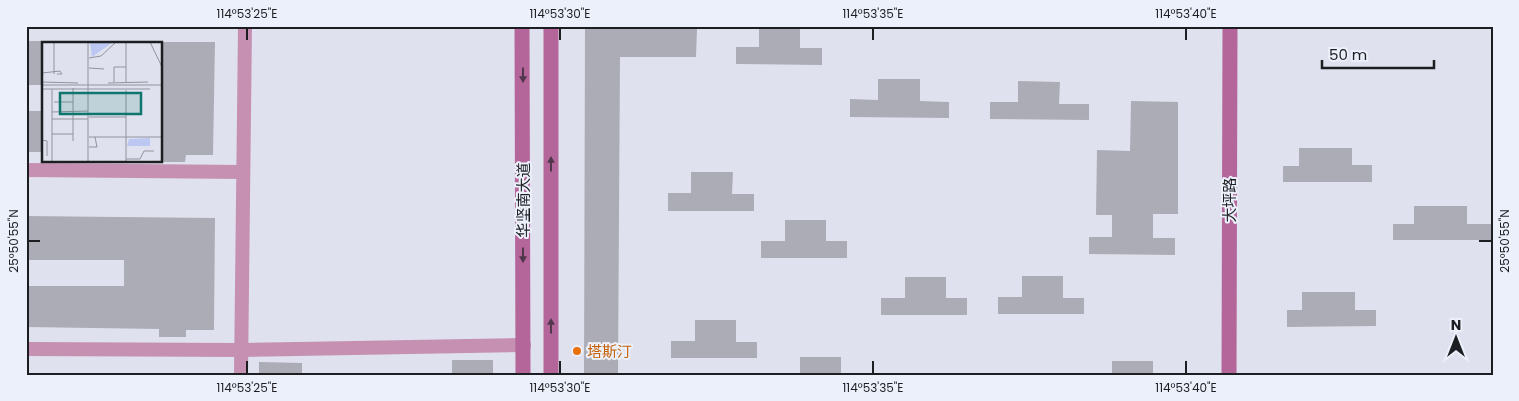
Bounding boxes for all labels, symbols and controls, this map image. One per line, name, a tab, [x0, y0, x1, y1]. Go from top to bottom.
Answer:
text: 114°53'25"E	[217, 5, 277, 22]
text: 114°53'30"E	[530, 5, 590, 22]
text: 114°53'35"E	[843, 5, 903, 22]
text: 114°53'40"E	[1155, 5, 1217, 22]
scale bar	[1322, 38, 1434, 70]
inset map	[42, 42, 162, 162]
text: 50 m	[1329, 44, 1367, 65]
one-way arrow	[519, 67, 527, 83]
one-way arrow	[547, 155, 555, 171]
street label: 华坚南大道	[513, 162, 534, 238]
street label: 大坪路	[1219, 177, 1240, 223]
text: 25°50'55"N	[5, 209, 22, 273]
text: 25°50'55"N	[1496, 209, 1513, 273]
one-way arrow	[519, 247, 527, 263]
north arrow	[1432, 314, 1482, 364]
text: N	[1451, 315, 1461, 335]
one-way arrow	[547, 318, 555, 334]
place label: 塔斯汀	[587, 341, 632, 362]
marker: 塔斯汀	[571, 345, 583, 357]
text: 114°53'25"E	[217, 379, 277, 396]
text: 114°53'30"E	[530, 379, 590, 396]
text: 114°53'35"E	[843, 379, 903, 396]
text: 114°53'40"E	[1155, 379, 1217, 396]

